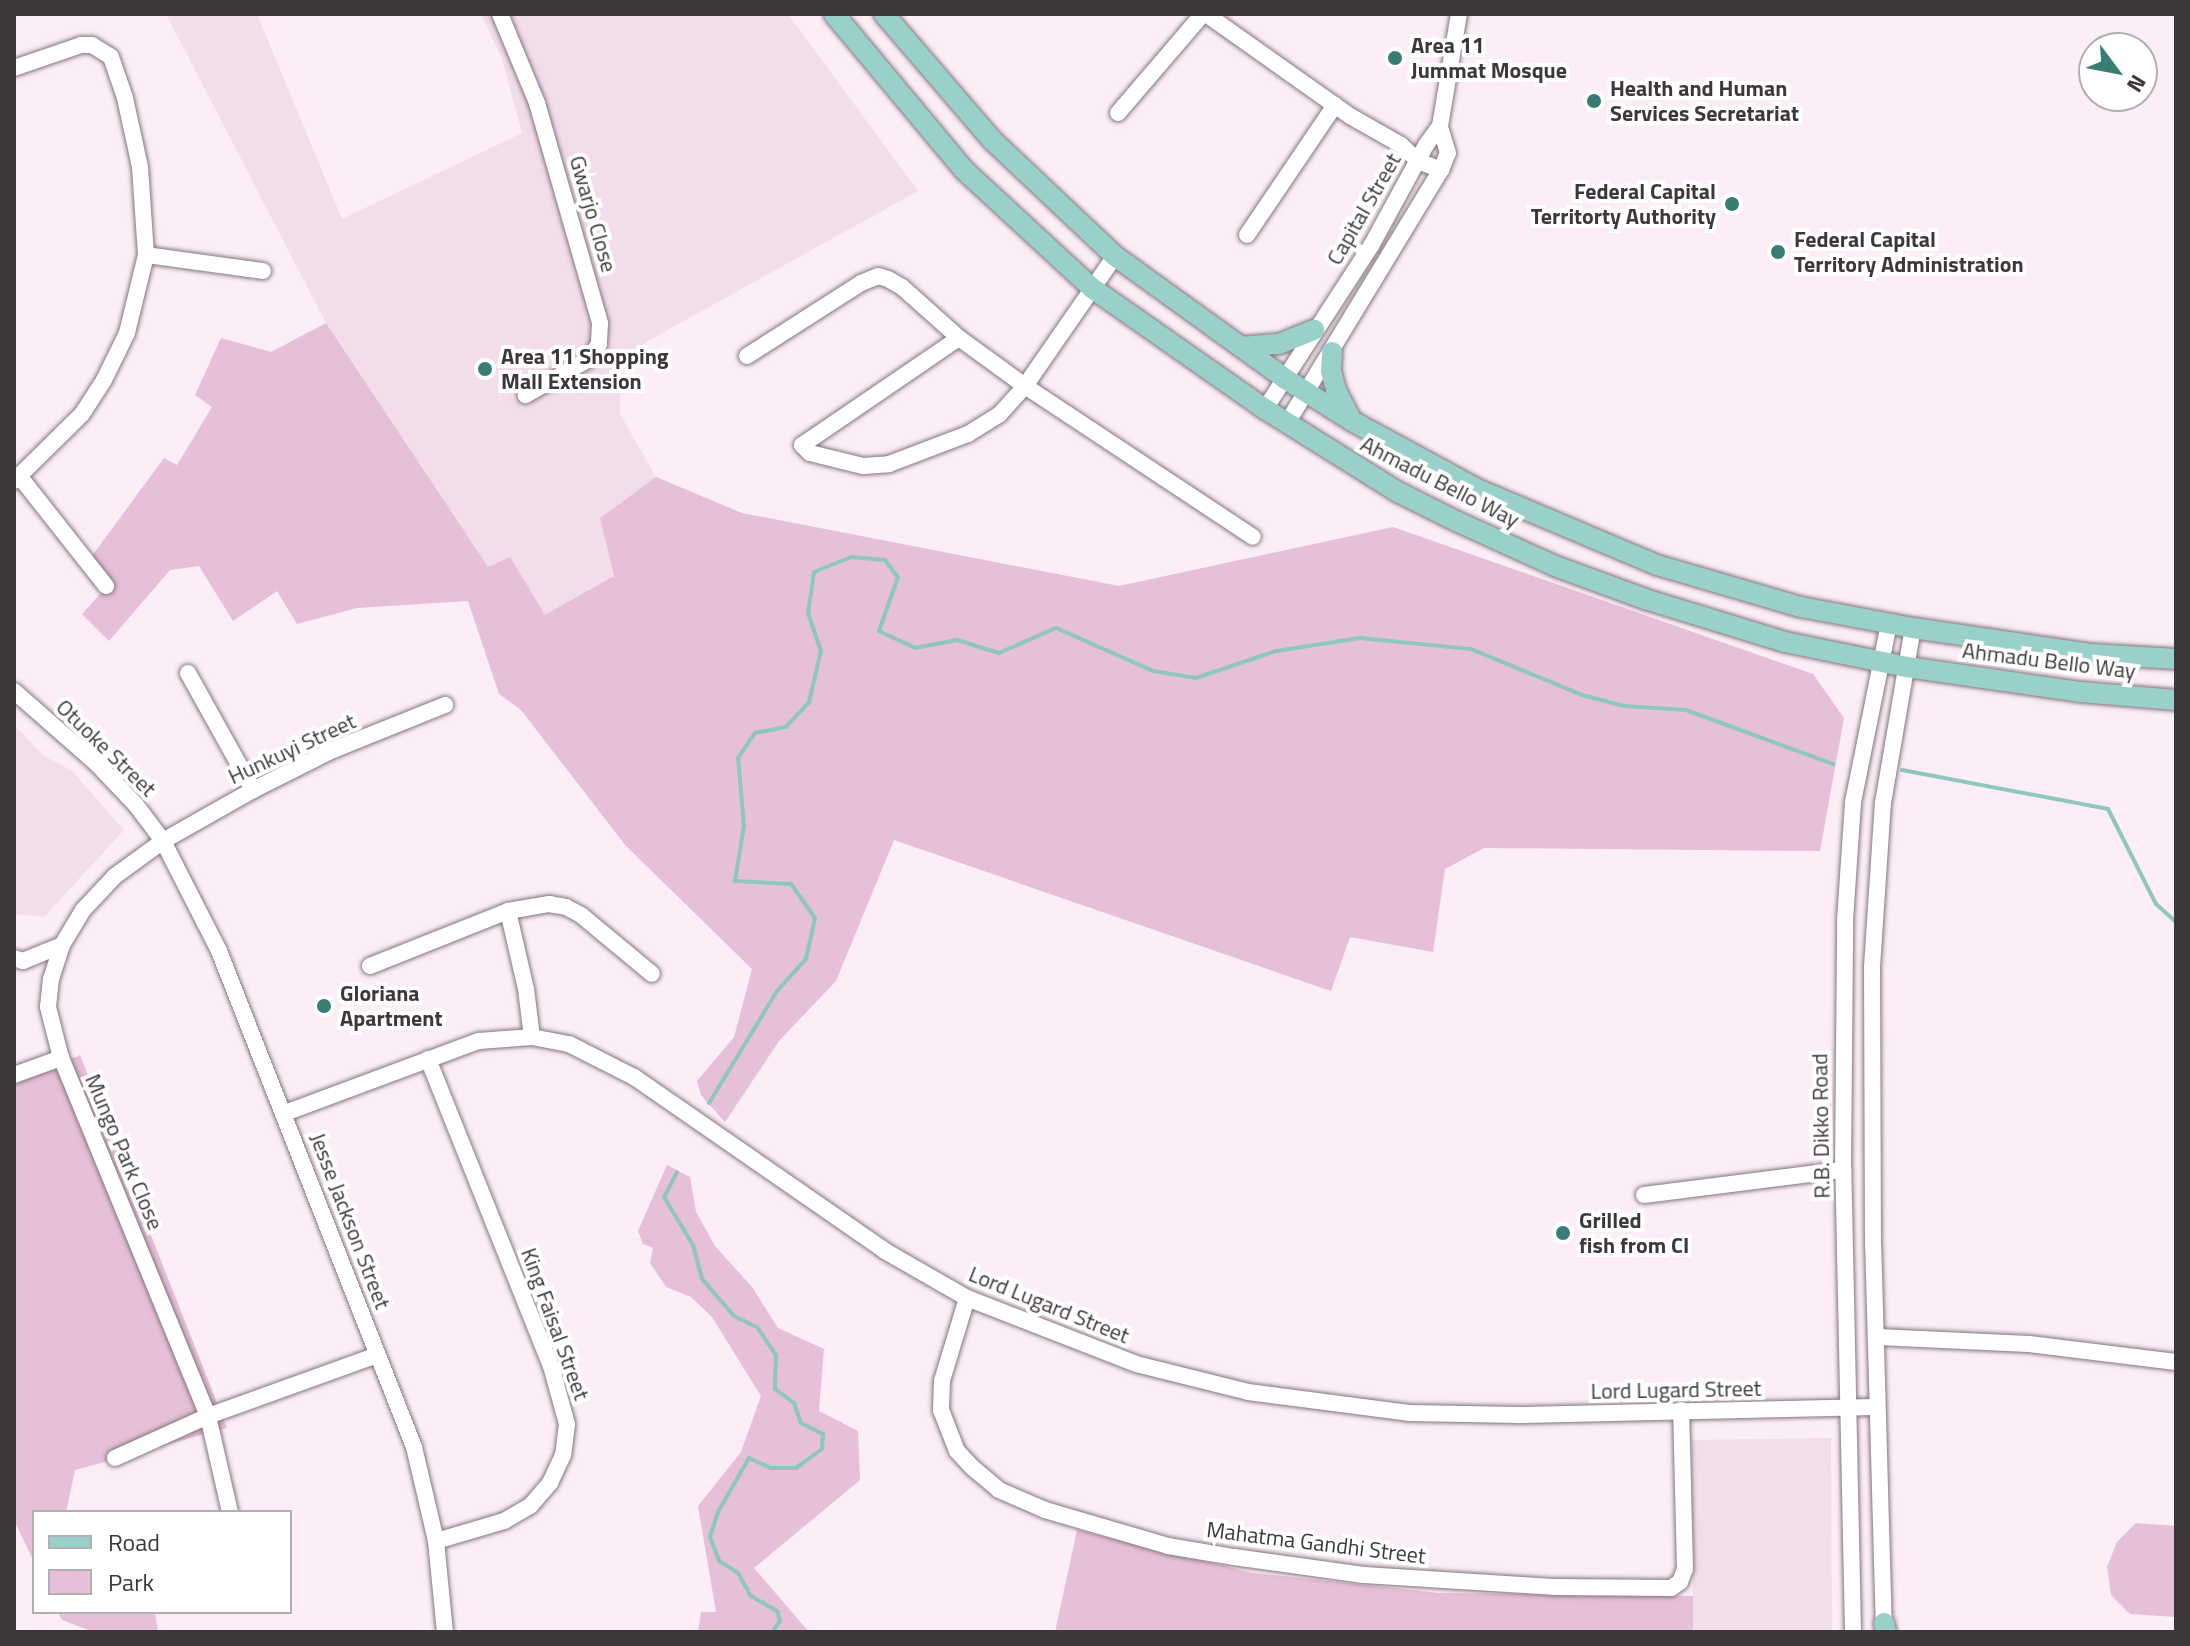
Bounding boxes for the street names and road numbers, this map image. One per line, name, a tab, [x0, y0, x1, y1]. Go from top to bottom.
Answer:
street label: Capital Street	[1321, 148, 1407, 270]
street label: Gwarjo Close	[564, 153, 622, 275]
street label: Ahmadu Bello Way	[1356, 431, 1524, 533]
street label: Ahmadu Bello Way	[1961, 637, 2137, 685]
street label: Otuoke Street	[51, 694, 161, 802]
street label: Hunkuyi Street	[224, 708, 360, 790]
street label: R.B. Dikko Road	[1807, 1053, 1835, 1199]
street label: Mungo Park Close	[79, 1070, 169, 1234]
street label: Jesse Jackson Street	[304, 1129, 396, 1313]
street label: King Faisal Street	[515, 1244, 595, 1404]
street label: Lord Lugard Street	[965, 1261, 1133, 1349]
street label: Lord Lugard Street	[1590, 1375, 1762, 1405]
street label: Mahatma Gandhi Street	[1205, 1516, 1427, 1570]

